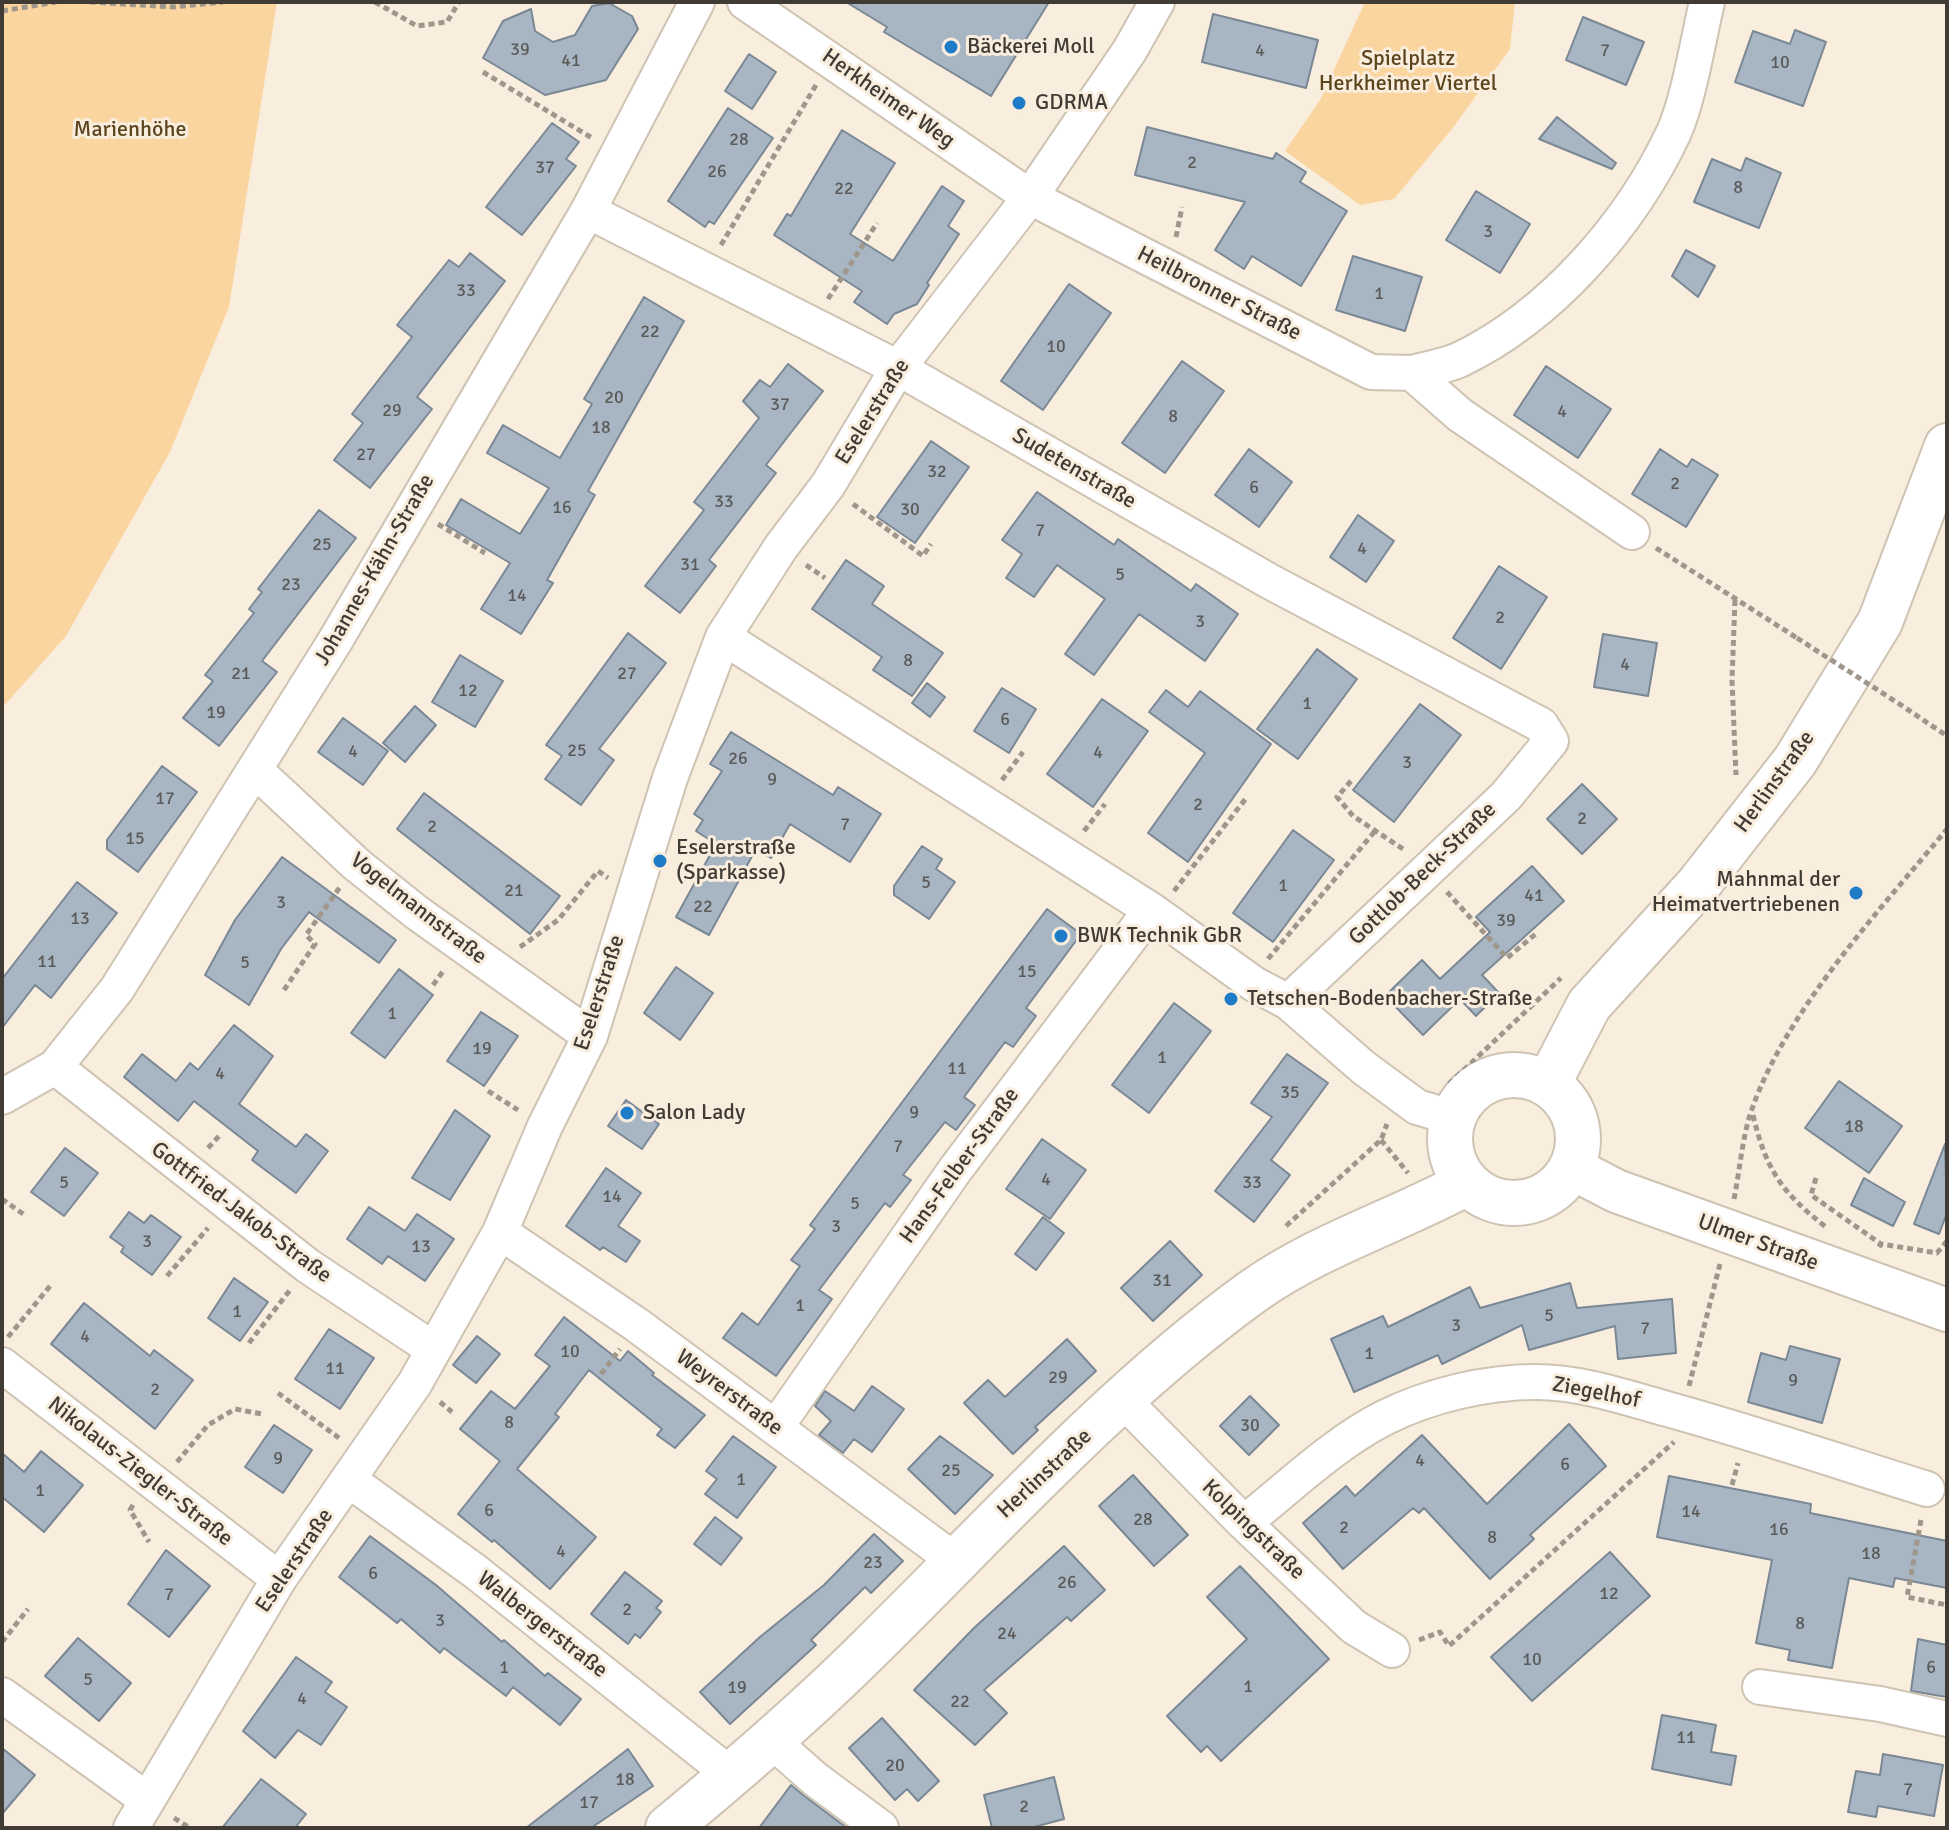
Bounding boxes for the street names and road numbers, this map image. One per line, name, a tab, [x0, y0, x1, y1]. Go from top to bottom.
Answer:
street label: Herkheimer Weg	[817, 43, 959, 155]
street label: Heilbronner Straße	[1132, 241, 1306, 347]
street label: Eselerstraße	[830, 354, 916, 470]
street label: Sudetenstraße	[1007, 423, 1141, 515]
street label: Johannes-Kähn-Straße	[309, 470, 441, 670]
street label: Herlinstraße	[1729, 726, 1821, 838]
street label: Gottlob-Beck-Straße	[1344, 797, 1502, 951]
street label: Vogelmannstraße	[344, 848, 492, 970]
street label: Eselerstraße	[569, 932, 631, 1054]
street label: Hans-Felber-Straße	[895, 1083, 1025, 1249]
street label: Gottfried-Jakob-Straße	[146, 1137, 336, 1289]
street label: Ulmer Straße	[1694, 1209, 1822, 1277]
street label: Weyrerstraße	[670, 1344, 788, 1442]
street label: Ziegelhof	[1550, 1372, 1642, 1414]
street label: Nikolaus-Ziegler-Straße	[42, 1392, 238, 1552]
street label: Herlinstraße	[992, 1424, 1098, 1524]
street label: Kolpingstraße	[1196, 1474, 1310, 1586]
street label: Eselerstraße	[251, 1504, 339, 1618]
street label: Walbergerstraße	[472, 1566, 612, 1684]

